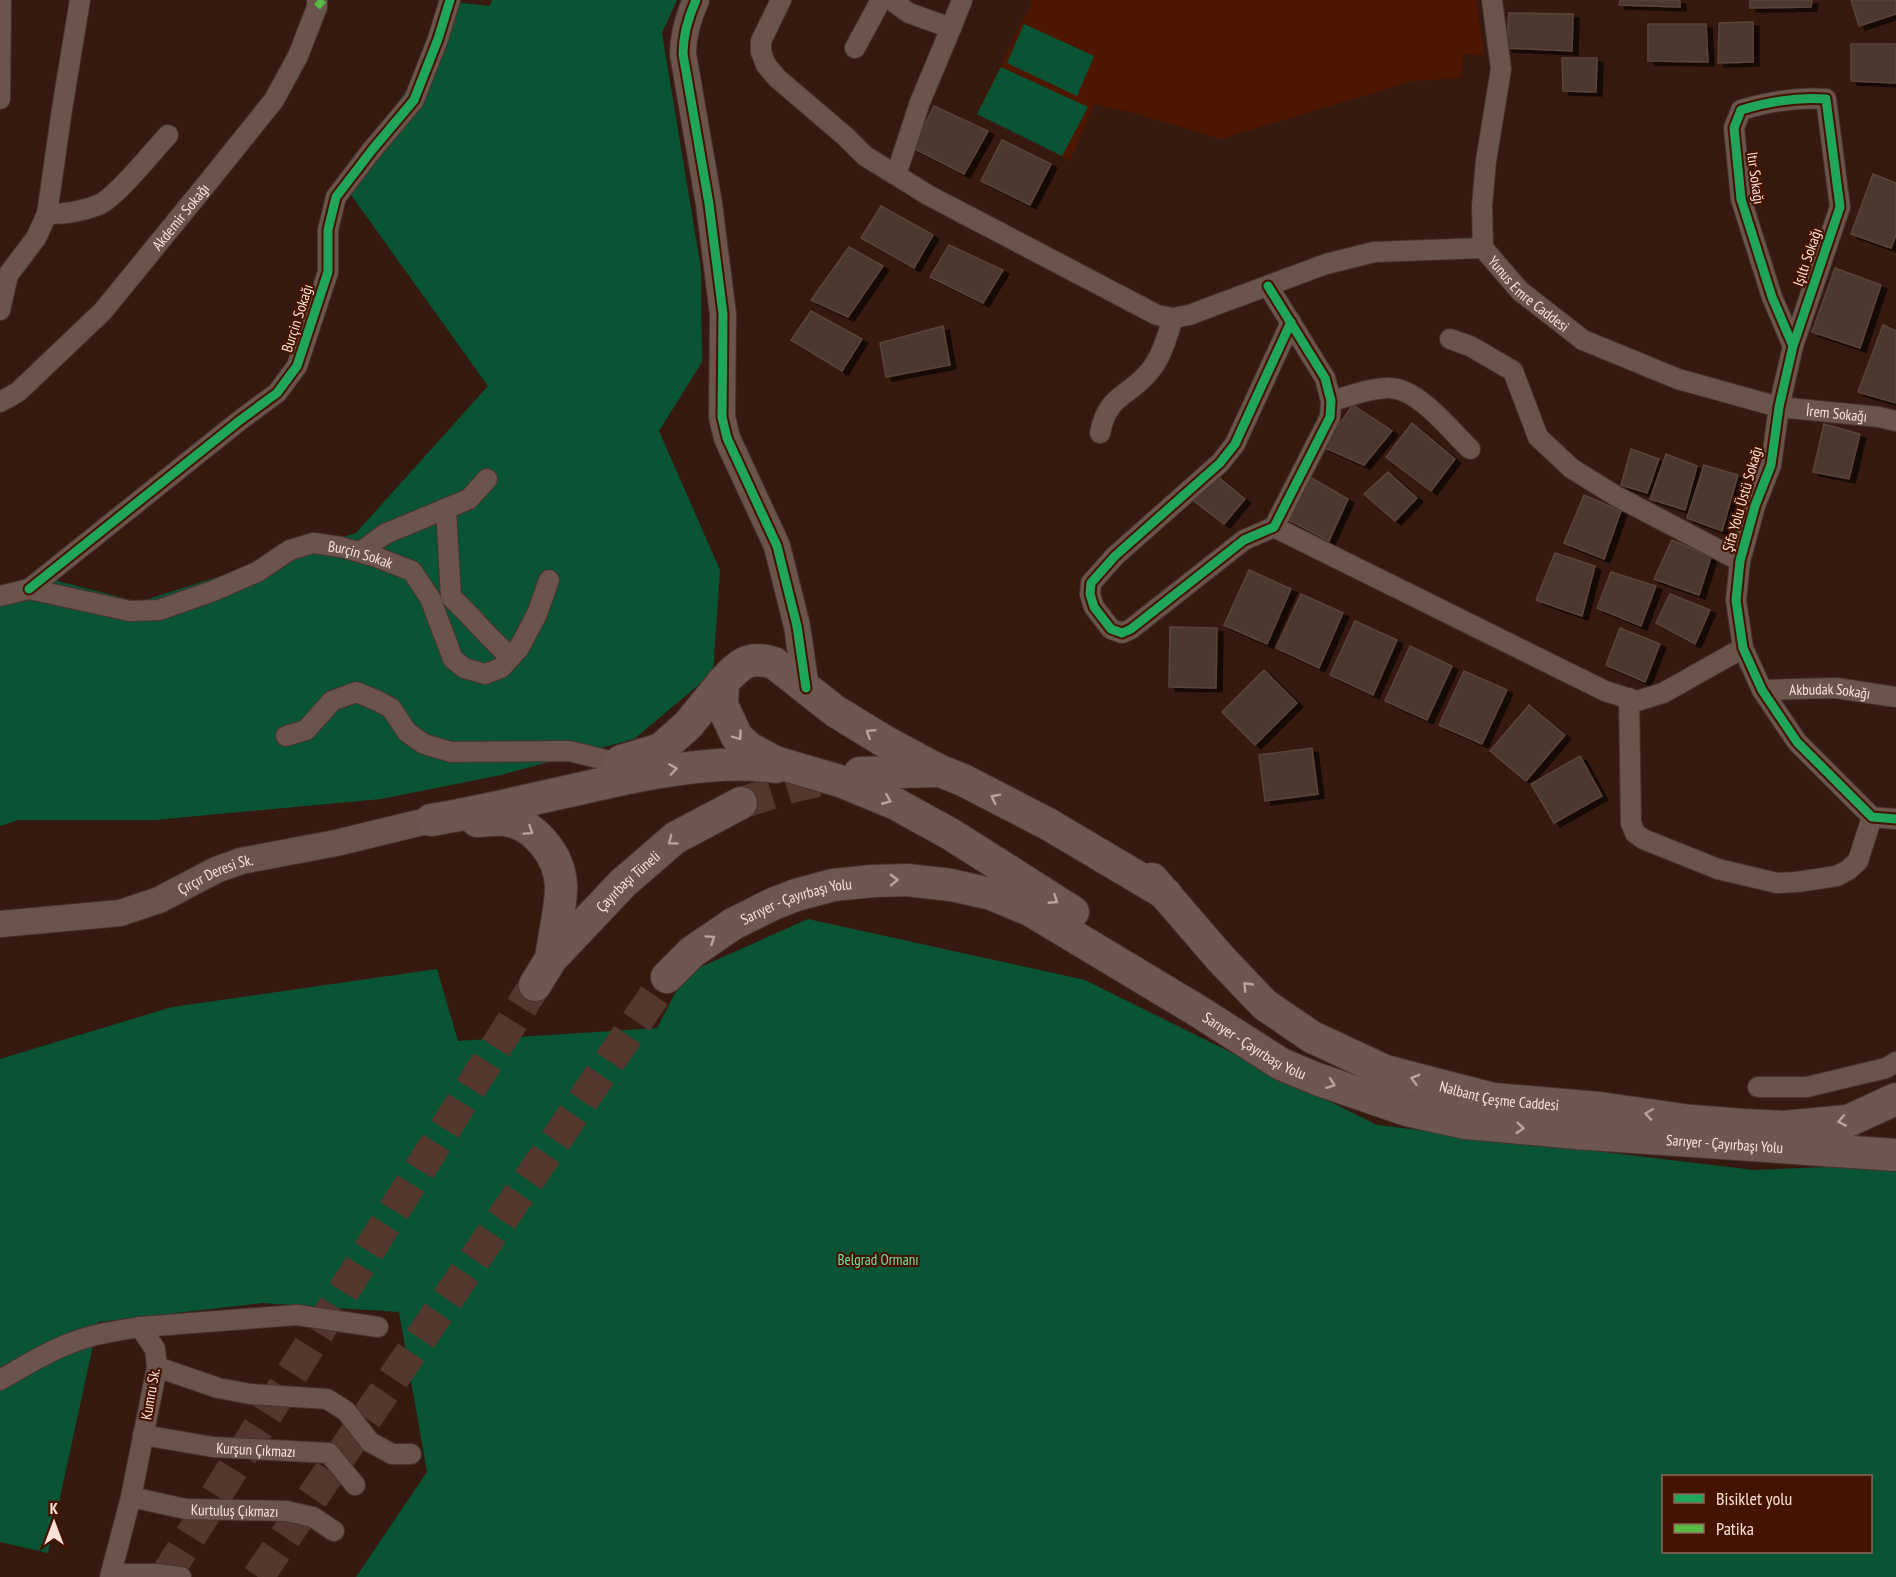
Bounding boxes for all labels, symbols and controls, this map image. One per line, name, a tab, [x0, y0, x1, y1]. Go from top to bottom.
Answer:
street label: Itır Sokağı	[1743, 151, 1769, 205]
street label: Akdemir Sokağı	[147, 179, 213, 254]
street label: Işıltı Sokağı	[1788, 225, 1826, 289]
street label: Yunus Emre Caddesi	[1484, 252, 1573, 335]
street label: Burçin Sokağı	[277, 282, 317, 354]
street label: İrem Sokağı	[1805, 400, 1868, 425]
street label: Şifa Yolu Üstü Sokağı	[1718, 444, 1766, 554]
street label: Burçin Sokak	[327, 536, 396, 572]
street label: Akbudak Sokağı	[1789, 678, 1872, 703]
one-way arrow	[866, 728, 876, 740]
one-way arrow	[731, 729, 742, 740]
one-way arrow	[669, 764, 678, 776]
one-way arrow	[880, 793, 891, 805]
one-way arrow	[991, 794, 1001, 805]
one-way arrow	[522, 824, 533, 835]
one-way arrow	[668, 834, 679, 845]
street label: Çayırbaşı Tüneli	[591, 846, 664, 916]
street label: Çırçır Deresi Sk.	[174, 849, 255, 898]
street label: Sarıyer - Çayırbaşı Yolu	[737, 874, 853, 928]
one-way arrow	[889, 874, 898, 886]
one-way arrow	[1047, 893, 1058, 904]
one-way arrow	[705, 935, 716, 946]
one-way arrow	[1243, 982, 1254, 993]
street label: Sarıyer - Çayırbaşı Yolu	[1200, 1007, 1309, 1083]
one-way arrow	[1410, 1074, 1420, 1087]
street label: Nalbant Çeşme Caddesi	[1438, 1076, 1560, 1114]
one-way arrow	[1325, 1077, 1336, 1090]
one-way arrow	[1644, 1109, 1653, 1121]
one-way arrow	[1838, 1114, 1848, 1127]
one-way arrow	[1515, 1121, 1524, 1134]
street label: Sarıyer - Çayırbaşı Yolu	[1666, 1130, 1784, 1157]
park label: Belgrad Ormanı	[838, 1250, 918, 1269]
street label: Kumru Sk.	[136, 1366, 164, 1421]
street label: Kurşun Çıkmazı	[216, 1438, 296, 1461]
legend	[1662, 1475, 1872, 1553]
text: Bisiklet yolu	[1716, 1487, 1792, 1510]
north arrow	[24, 1493, 84, 1553]
text: K	[50, 1498, 59, 1518]
street label: Kurtuluş Çıkmazı	[191, 1500, 279, 1520]
text: Patika	[1716, 1517, 1754, 1540]

